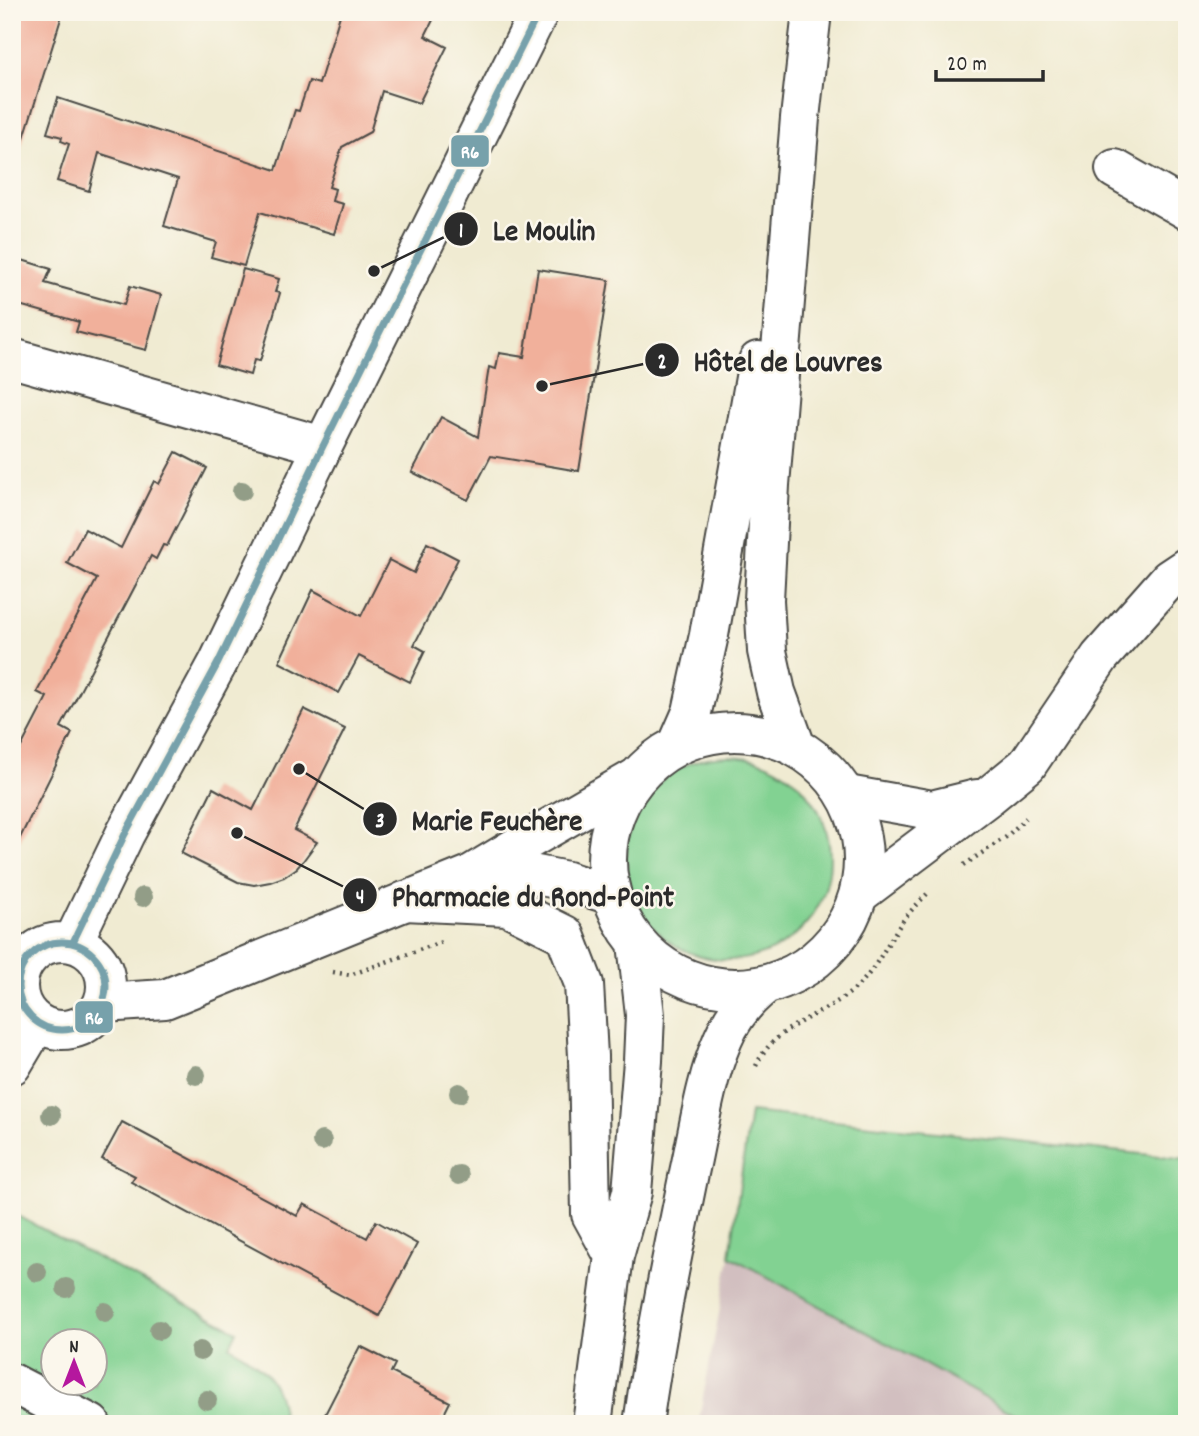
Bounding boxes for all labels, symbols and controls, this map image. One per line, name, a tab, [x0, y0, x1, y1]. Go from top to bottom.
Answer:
scale bar	[936, 38, 1043, 82]
text: 20 m	[947, 51, 987, 81]
line badge: R6	[450, 134, 490, 168]
text: R6	[461, 141, 479, 168]
callout: Le Moulin	[444, 204, 610, 255]
text: Le Moulin	[493, 213, 595, 256]
text: 1	[459, 218, 463, 248]
callout: Hôtel de Louvres	[645, 335, 897, 386]
text: Hôtel de Louvres	[693, 344, 883, 387]
text: 2	[657, 349, 667, 379]
callout: Marie Feuchère	[362, 794, 596, 845]
text: Marie Feuchère	[412, 803, 582, 846]
text: 3	[375, 808, 385, 838]
callout: Pharmacie du Rond-Point	[343, 870, 688, 921]
text: Pharmacie du Rond-Point	[392, 879, 674, 922]
text: 4	[356, 884, 364, 914]
line badge: R6	[74, 1000, 114, 1034]
text: R6	[85, 1007, 103, 1034]
north arrow	[38, 1328, 108, 1398]
text: N	[69, 1335, 79, 1362]

